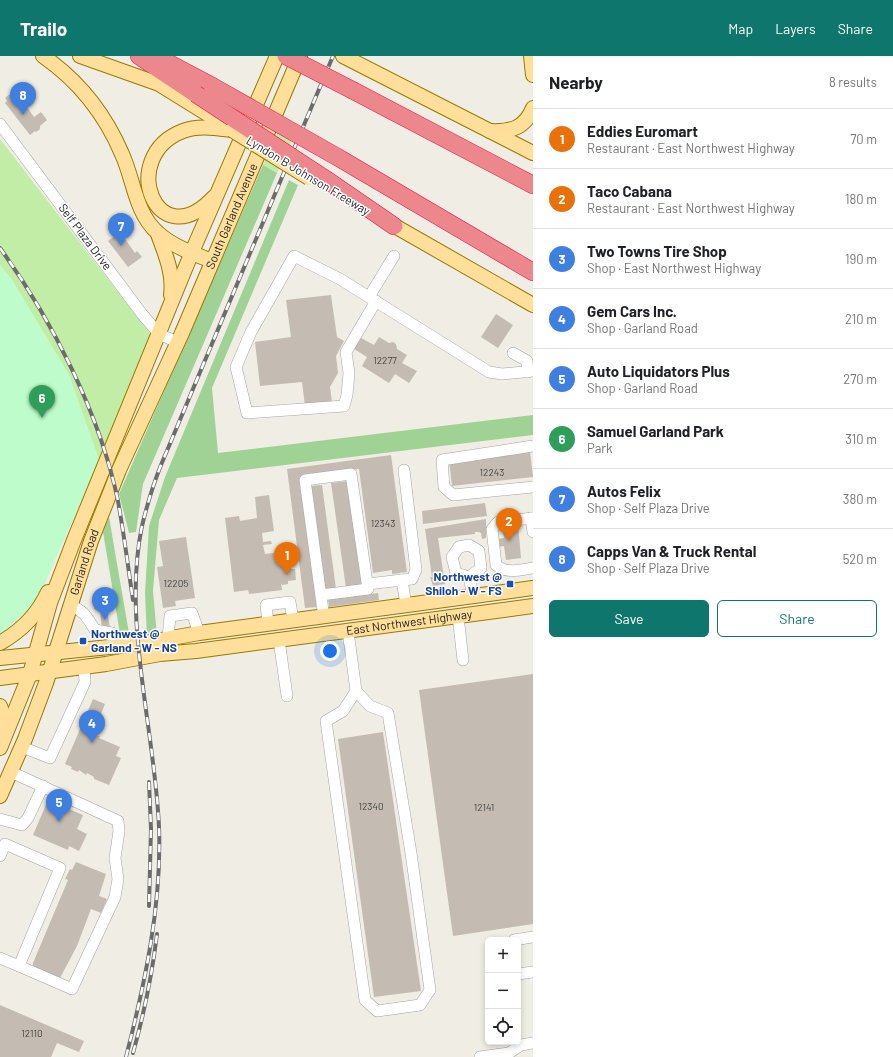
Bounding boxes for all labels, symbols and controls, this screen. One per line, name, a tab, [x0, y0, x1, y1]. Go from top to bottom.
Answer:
text: Trailo	[20, 17, 67, 40]
text: Map	[728, 20, 753, 37]
text: Layers	[775, 20, 816, 37]
text: Share	[838, 20, 873, 37]
text: Nearby	[549, 72, 603, 92]
text: 8 results	[829, 74, 877, 90]
pin: 8	[10, 82, 36, 115]
text: Eddies Euromart	[587, 122, 698, 140]
text: 1	[560, 131, 564, 147]
text: 70 m	[850, 131, 877, 147]
street label: Lyndon B Johnson Freeway	[244, 133, 373, 218]
text: Restaurant · East Northwest Highway	[587, 140, 795, 156]
street label: South Garland Avenue	[202, 161, 259, 271]
text: Taco Cabana	[587, 182, 672, 200]
text: 2	[558, 191, 566, 207]
text: 180 m	[845, 191, 877, 207]
street label: Self Plaza Drive	[56, 200, 115, 272]
text: Restaurant · East Northwest Highway	[587, 200, 795, 216]
pin: 7	[108, 213, 134, 246]
text: Two Towns Tire Shop	[587, 242, 727, 260]
text: 3	[558, 251, 566, 267]
text: 190 m	[845, 251, 877, 267]
text: Shop · East Northwest Highway	[587, 260, 761, 276]
text: Gem Cars Inc.	[587, 302, 677, 320]
text: 4	[558, 311, 566, 327]
text: 210 m	[845, 311, 877, 327]
text: Shop · Garland Road	[587, 320, 698, 336]
house number: 12277	[373, 354, 397, 366]
text: Auto Liquidators Plus	[587, 362, 730, 380]
text: 5	[558, 371, 566, 387]
text: 270 m	[843, 371, 877, 387]
text: Shop · Garland Road	[587, 380, 698, 396]
pin: 6	[29, 385, 55, 418]
text: Samuel Garland Park	[587, 422, 724, 440]
text: 6	[559, 431, 565, 447]
text: 310 m	[845, 431, 877, 447]
text: Park	[587, 440, 613, 456]
house number: 12243	[480, 466, 504, 478]
text: Autos Felix	[587, 482, 661, 500]
text: 7	[559, 491, 565, 507]
text: 380 m	[843, 491, 877, 507]
text: Shop · Self Plaza Drive	[587, 500, 710, 516]
pin: 2	[496, 508, 522, 541]
house number: 12343	[371, 517, 395, 529]
street label: Garland Road	[66, 527, 101, 597]
pin: 1	[274, 542, 300, 575]
text: Capps Van & Truck Rental	[587, 542, 756, 560]
text: 8	[558, 551, 566, 567]
text: 520 m	[843, 551, 877, 567]
text: Shop · Self Plaza Drive	[587, 560, 710, 576]
place label: Northwest @ Shiloh - W - FS	[425, 569, 502, 597]
house number: 12205	[163, 577, 189, 589]
marker: Northwest @ Shiloh - W - FS	[505, 579, 515, 589]
pin: 3	[92, 587, 118, 620]
button: Save	[549, 600, 709, 637]
button: Share	[717, 600, 877, 637]
street label: East Northwest Highway	[345, 606, 473, 637]
place label: Northwest @ Garland - W - NS	[91, 626, 177, 654]
marker: Northwest @ Garland - W - NS	[78, 636, 88, 646]
your location	[320, 641, 340, 661]
pin: 4	[79, 710, 105, 743]
pin: 5	[46, 789, 72, 822]
house number: 12340	[358, 800, 384, 812]
house number: 12141	[474, 801, 494, 813]
map controls	[485, 937, 521, 1045]
button: +	[485, 937, 521, 973]
button: −	[485, 973, 521, 1009]
button: locate	[485, 1009, 521, 1045]
house number: 12110	[21, 1027, 43, 1039]

